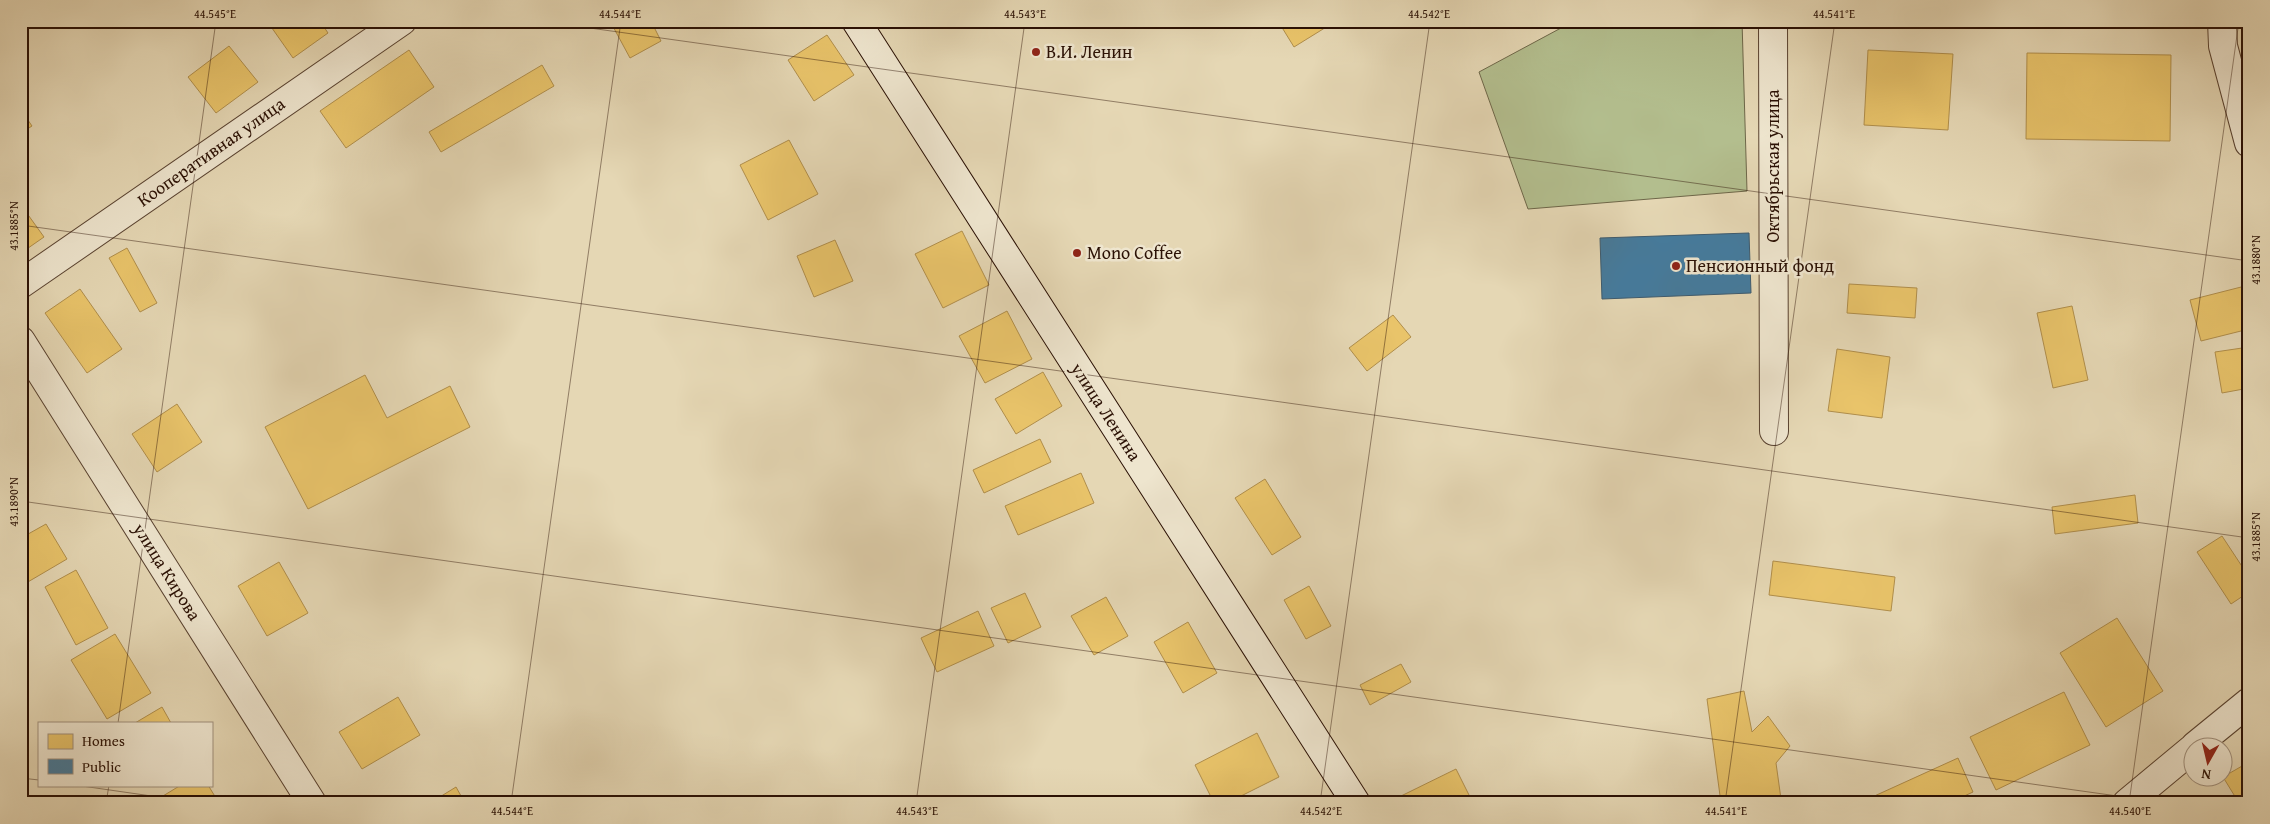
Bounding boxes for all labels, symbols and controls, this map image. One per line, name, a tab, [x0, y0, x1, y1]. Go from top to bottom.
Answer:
text: 44.545°E	[194, 5, 236, 22]
text: 44.544°E	[599, 5, 641, 22]
text: 44.543°E	[1004, 5, 1046, 22]
text: 44.542°E	[1408, 5, 1450, 22]
text: 44.541°E	[1813, 5, 1855, 22]
place label: В.И. Ленин	[1046, 38, 1133, 65]
marker: В.И. Ленин	[1030, 46, 1042, 58]
street label: Октябрьская улица	[1759, 89, 1786, 243]
street label: Кооперативная улица	[131, 90, 291, 213]
text: 43.1885°N	[5, 201, 22, 251]
text: 43.1880°N	[2247, 235, 2264, 285]
place label: Mono Coffee	[1087, 239, 1182, 266]
marker: Mono Coffee	[1071, 247, 1083, 259]
place label: Пенсионный фонд	[1686, 252, 1834, 279]
marker: Пенсионный фонд	[1670, 260, 1682, 272]
street label: улица Ленина	[1064, 356, 1149, 467]
text: 43.1890°N	[5, 477, 22, 527]
text: 43.1885°N	[2247, 512, 2264, 562]
street label: улица Кирова	[126, 517, 208, 626]
legend	[38, 722, 212, 786]
text: Homes	[82, 730, 125, 751]
north arrow	[2182, 736, 2232, 786]
text: Public	[82, 756, 121, 777]
text: N	[2200, 764, 2212, 785]
text: 44.544°E	[491, 802, 533, 819]
text: 44.543°E	[896, 802, 938, 819]
text: 44.542°E	[1300, 802, 1342, 819]
text: 44.541°E	[1705, 802, 1747, 819]
text: 44.540°E	[2109, 802, 2151, 819]

